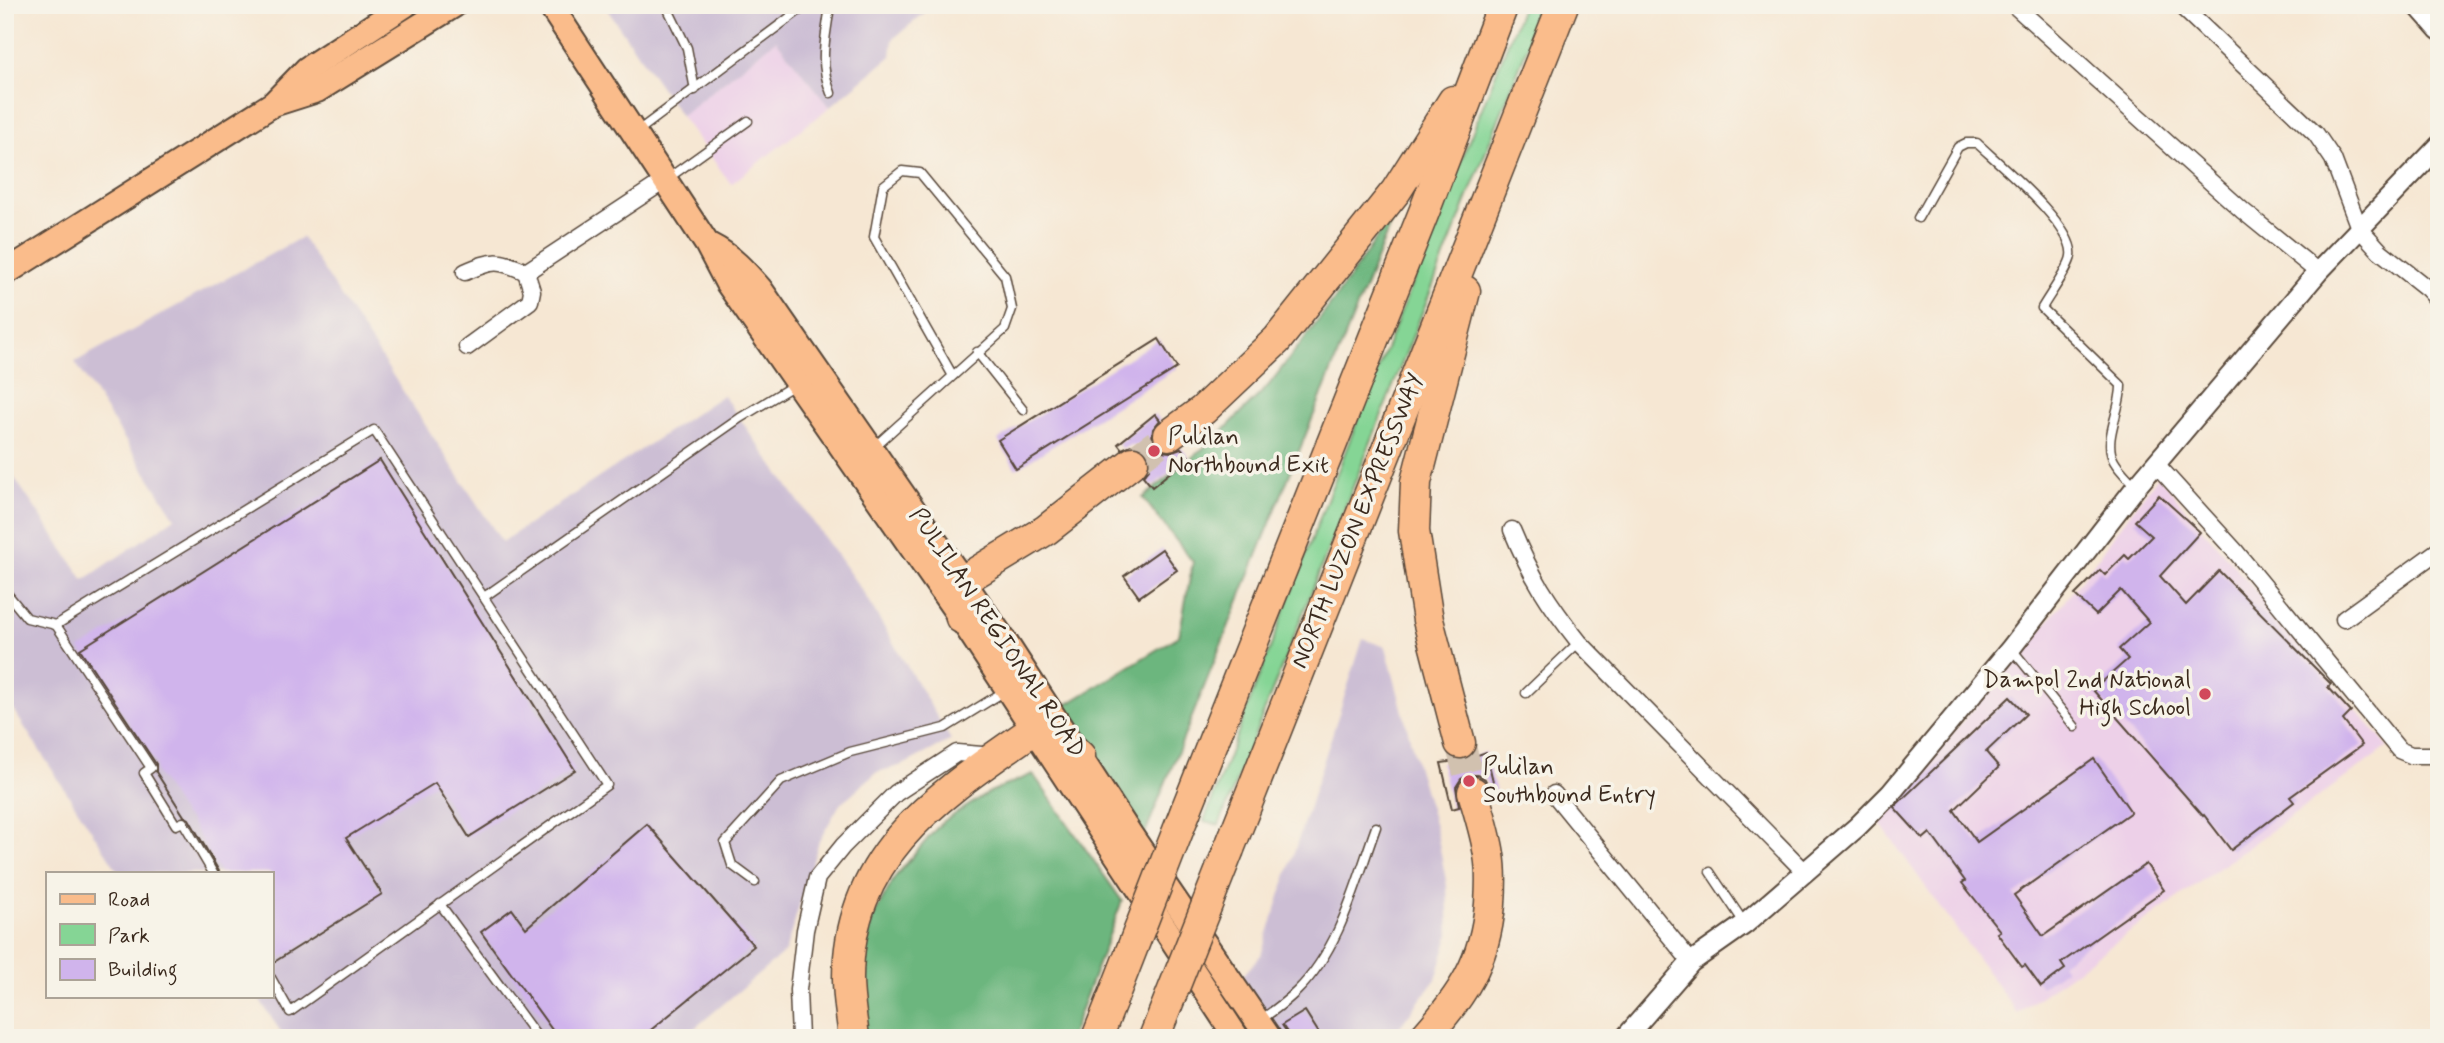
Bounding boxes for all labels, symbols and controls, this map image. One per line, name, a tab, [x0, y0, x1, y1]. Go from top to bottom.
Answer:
street label: NORTH LUZON EXPRESSWAY	[1284, 369, 1432, 673]
place label: Pulilan Northbound Exit	[1168, 422, 1329, 481]
marker: Pulilan Northbound Exit	[1146, 443, 1162, 459]
street label: PULILAN REGIONAL ROAD	[902, 502, 1092, 764]
place label: Dampol 2nd National High School	[1983, 665, 2191, 727]
marker: Dampol 2nd National High School	[2197, 686, 2213, 702]
place label: Pulilan Southbound Entry	[1483, 752, 1656, 811]
marker: Pulilan Southbound Entry	[1461, 773, 1477, 789]
legend	[46, 872, 273, 998]
text: Road	[108, 886, 150, 914]
text: Park	[108, 922, 150, 950]
text: Building	[108, 956, 178, 986]

